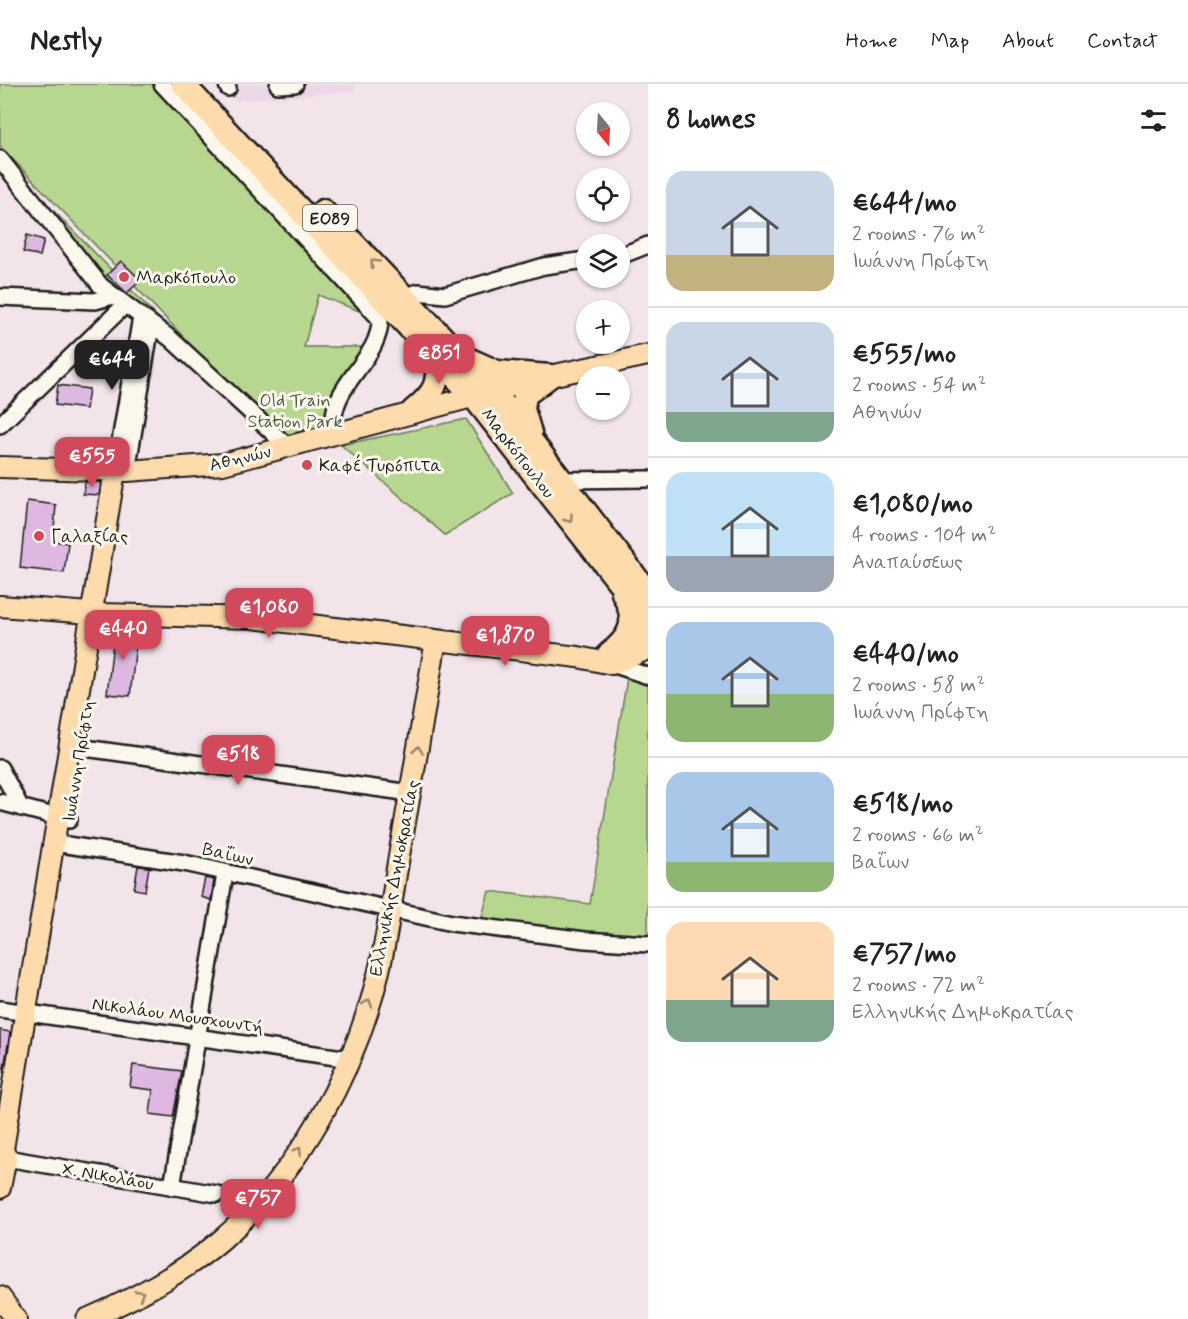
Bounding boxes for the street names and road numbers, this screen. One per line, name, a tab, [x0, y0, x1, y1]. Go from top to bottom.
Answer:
road number: ΕΟ89	[303, 205, 357, 231]
street label: Μαρκόπουλου	[474, 404, 560, 504]
street label: Αθηνών	[207, 440, 273, 478]
street label: Ιωάννη Πρίφτη	[58, 698, 100, 824]
street label: Ελληνικής Δημοκρατίας	[364, 778, 426, 978]
street label: Βαΐων	[200, 838, 256, 872]
street label: Νικολάου Μουσχουντή	[91, 992, 265, 1040]
street label: Χ. Νικολάου	[60, 1157, 155, 1197]

